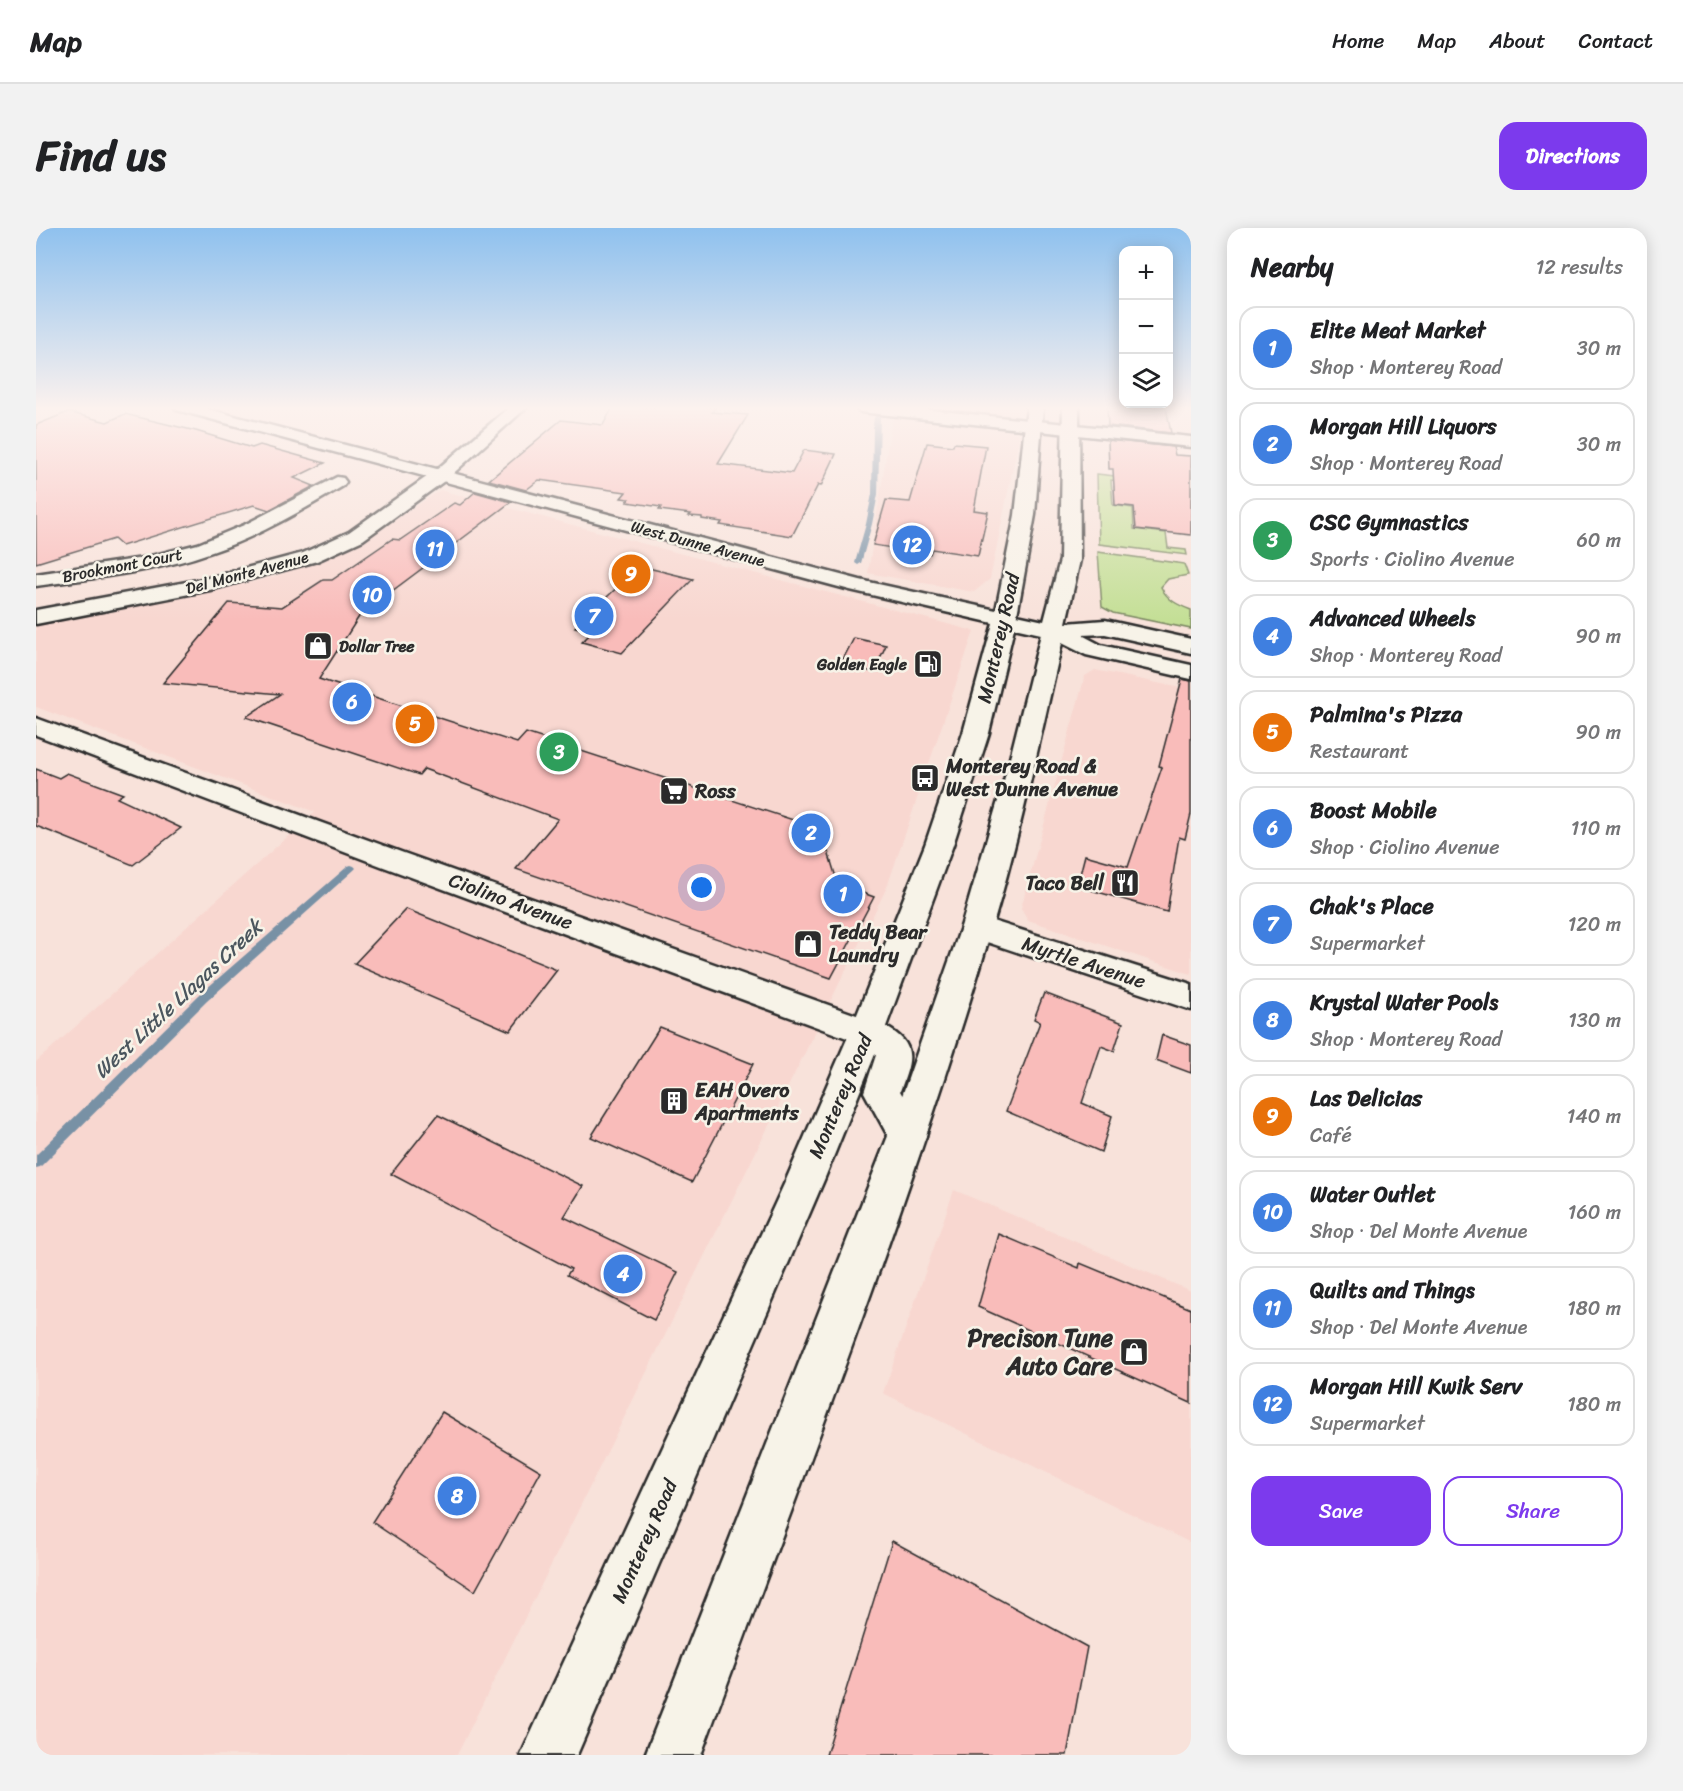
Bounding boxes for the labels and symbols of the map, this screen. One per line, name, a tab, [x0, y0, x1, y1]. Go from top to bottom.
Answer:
street label: West Dunne Avenue	[628, 512, 768, 575]
pin: 12	[892, 522, 932, 568]
pin: 11	[416, 526, 454, 572]
street label: Brookmont Court	[60, 540, 185, 591]
street label: Del Monte Avenue	[182, 542, 312, 603]
pin: 9	[612, 552, 650, 596]
street label: Monterey Road	[967, 568, 1031, 707]
pin: 10	[352, 572, 392, 617]
pin: 7	[574, 594, 614, 638]
shop icon: Dollar Tree	[302, 630, 334, 662]
place label: Dollar Tree	[339, 632, 415, 661]
fuel station icon: Golden Eagle	[912, 648, 944, 680]
place label: Golden Eagle	[816, 650, 908, 679]
pin: 6	[332, 680, 372, 724]
pin: 5	[396, 702, 434, 746]
pin: 3	[540, 730, 578, 774]
place label: Monterey Road & West Dunne Avenue	[945, 749, 1118, 807]
bus stop icon: Monterey Road & West Dunne Avenue	[909, 762, 941, 794]
place label: Ross	[694, 774, 737, 809]
supermarket icon: Ross	[658, 775, 690, 807]
pin: 2	[792, 810, 830, 856]
street label: Ciolino Avenue	[444, 863, 578, 940]
place label: Taco Bell	[1025, 866, 1105, 901]
restaurant icon: Taco Bell	[1109, 867, 1141, 899]
pin: 1	[824, 872, 862, 916]
your location	[687, 873, 716, 902]
water label: West Little Llagas Creek	[84, 908, 274, 1088]
place label: Teddy Bear Laundry	[829, 915, 928, 973]
street label: Myrtle Avenue	[1017, 926, 1150, 999]
shop icon: Teddy Bear Laundry	[792, 928, 824, 960]
street label: Monterey Road	[798, 1027, 883, 1164]
place label: EAH Overo Apartments	[694, 1073, 799, 1131]
building icon: EAH Overo Apartments	[658, 1085, 690, 1117]
pin: 4	[604, 1252, 642, 1296]
place label: Precison Tune Auto Care	[967, 1317, 1114, 1387]
shop icon: Precison Tune Auto Care	[1118, 1336, 1150, 1368]
street label: Monterey Road	[602, 1472, 688, 1609]
pin: 8	[438, 1474, 476, 1518]

